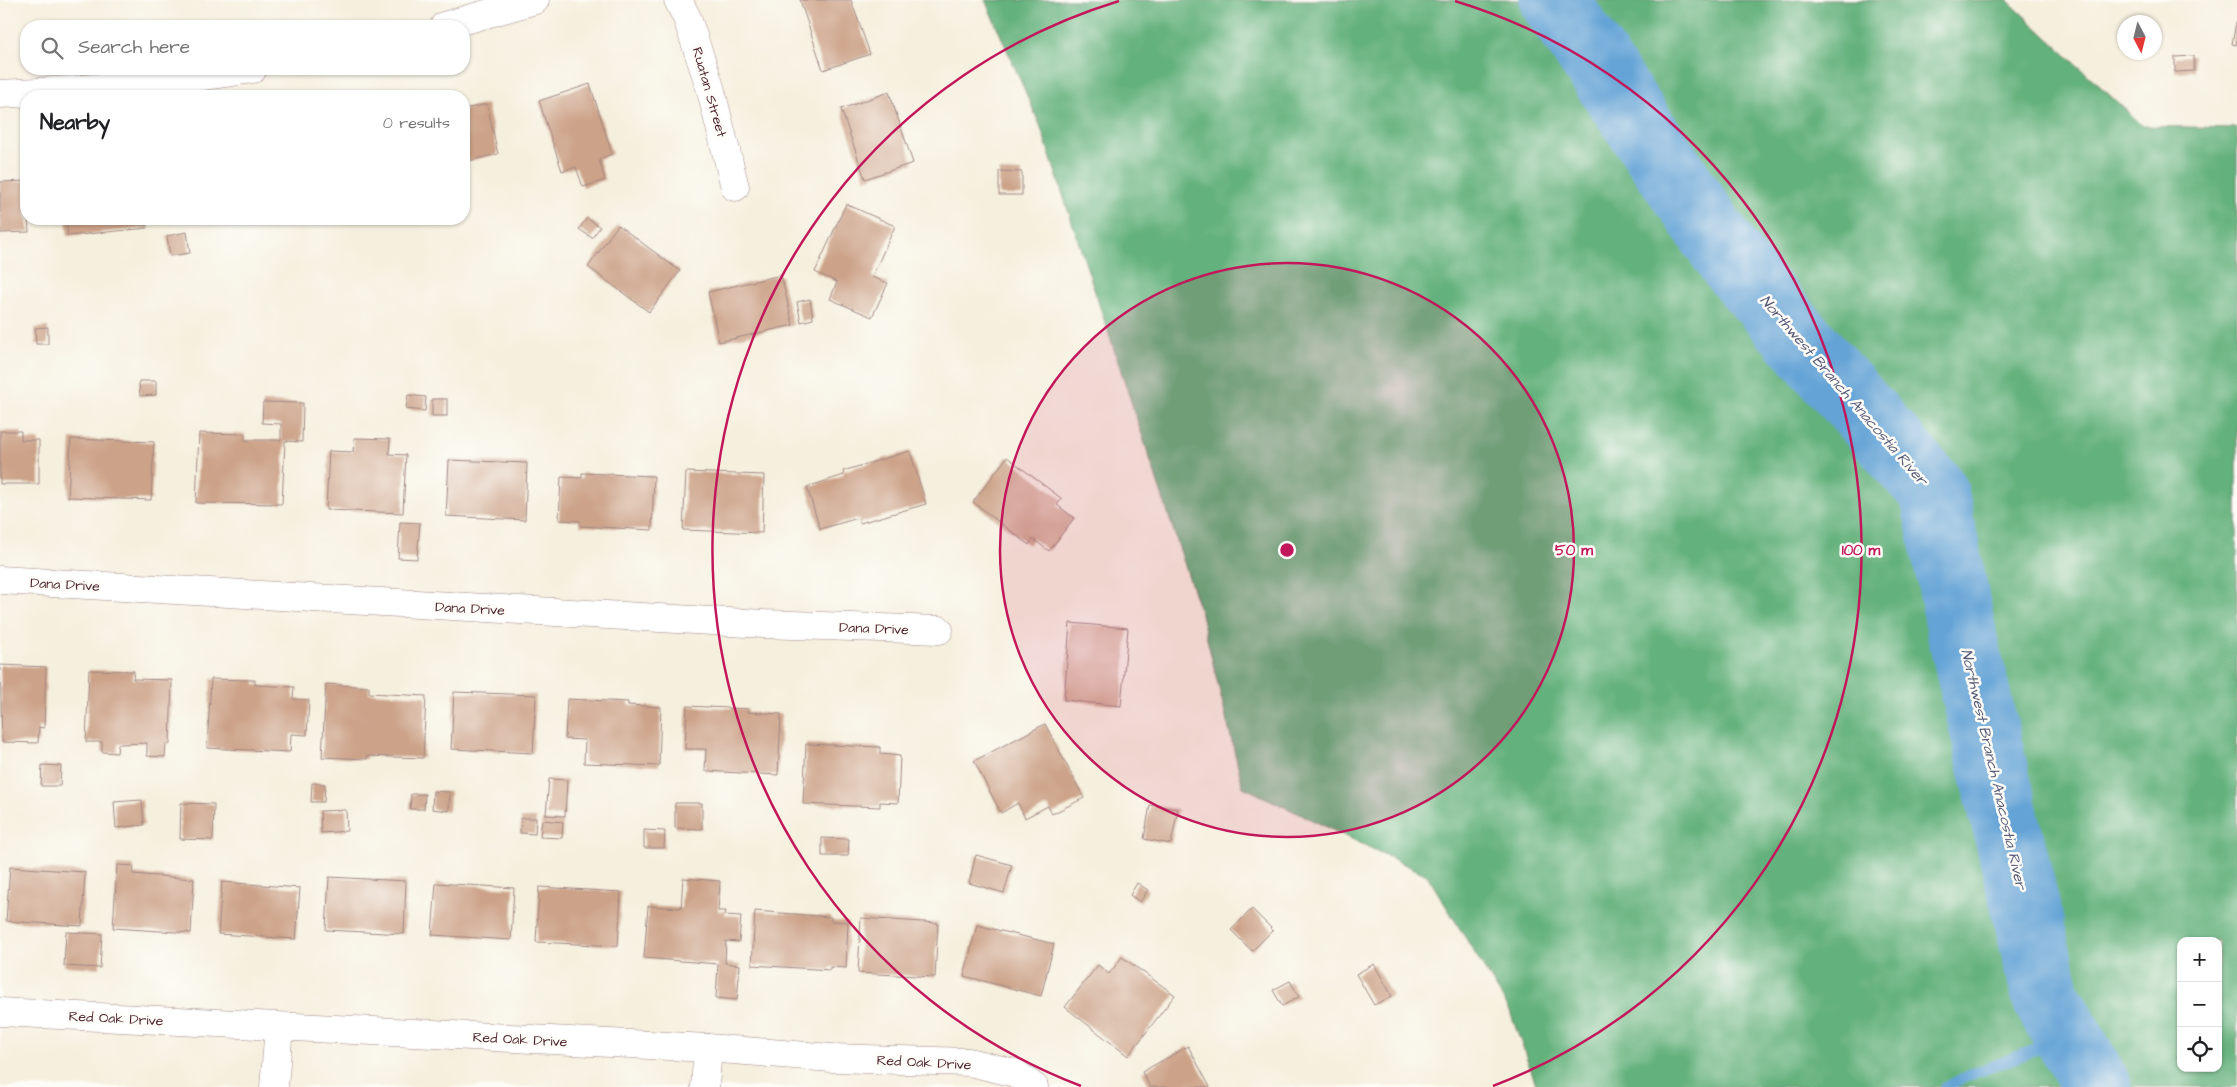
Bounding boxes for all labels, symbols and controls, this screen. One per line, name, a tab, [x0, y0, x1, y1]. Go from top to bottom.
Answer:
north arrow	[2117, 15, 2162, 60]
search box	[20, 20, 470, 75]
icon: search	[38, 34, 66, 62]
text: Search here	[78, 34, 190, 61]
street label: Ruatan Street	[687, 45, 732, 140]
text: Nearby	[40, 108, 110, 137]
text: 0 results	[383, 112, 450, 134]
water label: Northwest Branch Anacostia River	[1755, 291, 1933, 491]
text: 50 m	[1555, 540, 1593, 561]
text: 100 m	[1842, 540, 1881, 561]
centre of rings	[1278, 541, 1296, 559]
street label: Dana Drive	[30, 573, 101, 597]
street label: Dana Drive	[435, 597, 506, 621]
street label: Dana Drive	[839, 618, 910, 640]
water label: Northwest Branch Anacostia River	[1956, 647, 2032, 893]
map controls	[2177, 937, 2222, 1072]
button: +	[2177, 937, 2222, 982]
button: −	[2177, 982, 2222, 1027]
street label: Red Oak Drive	[68, 1007, 164, 1031]
button: locate	[2177, 1027, 2222, 1072]
street label: Red Oak Drive	[472, 1028, 568, 1052]
street label: Red Oak Drive	[876, 1051, 972, 1075]

